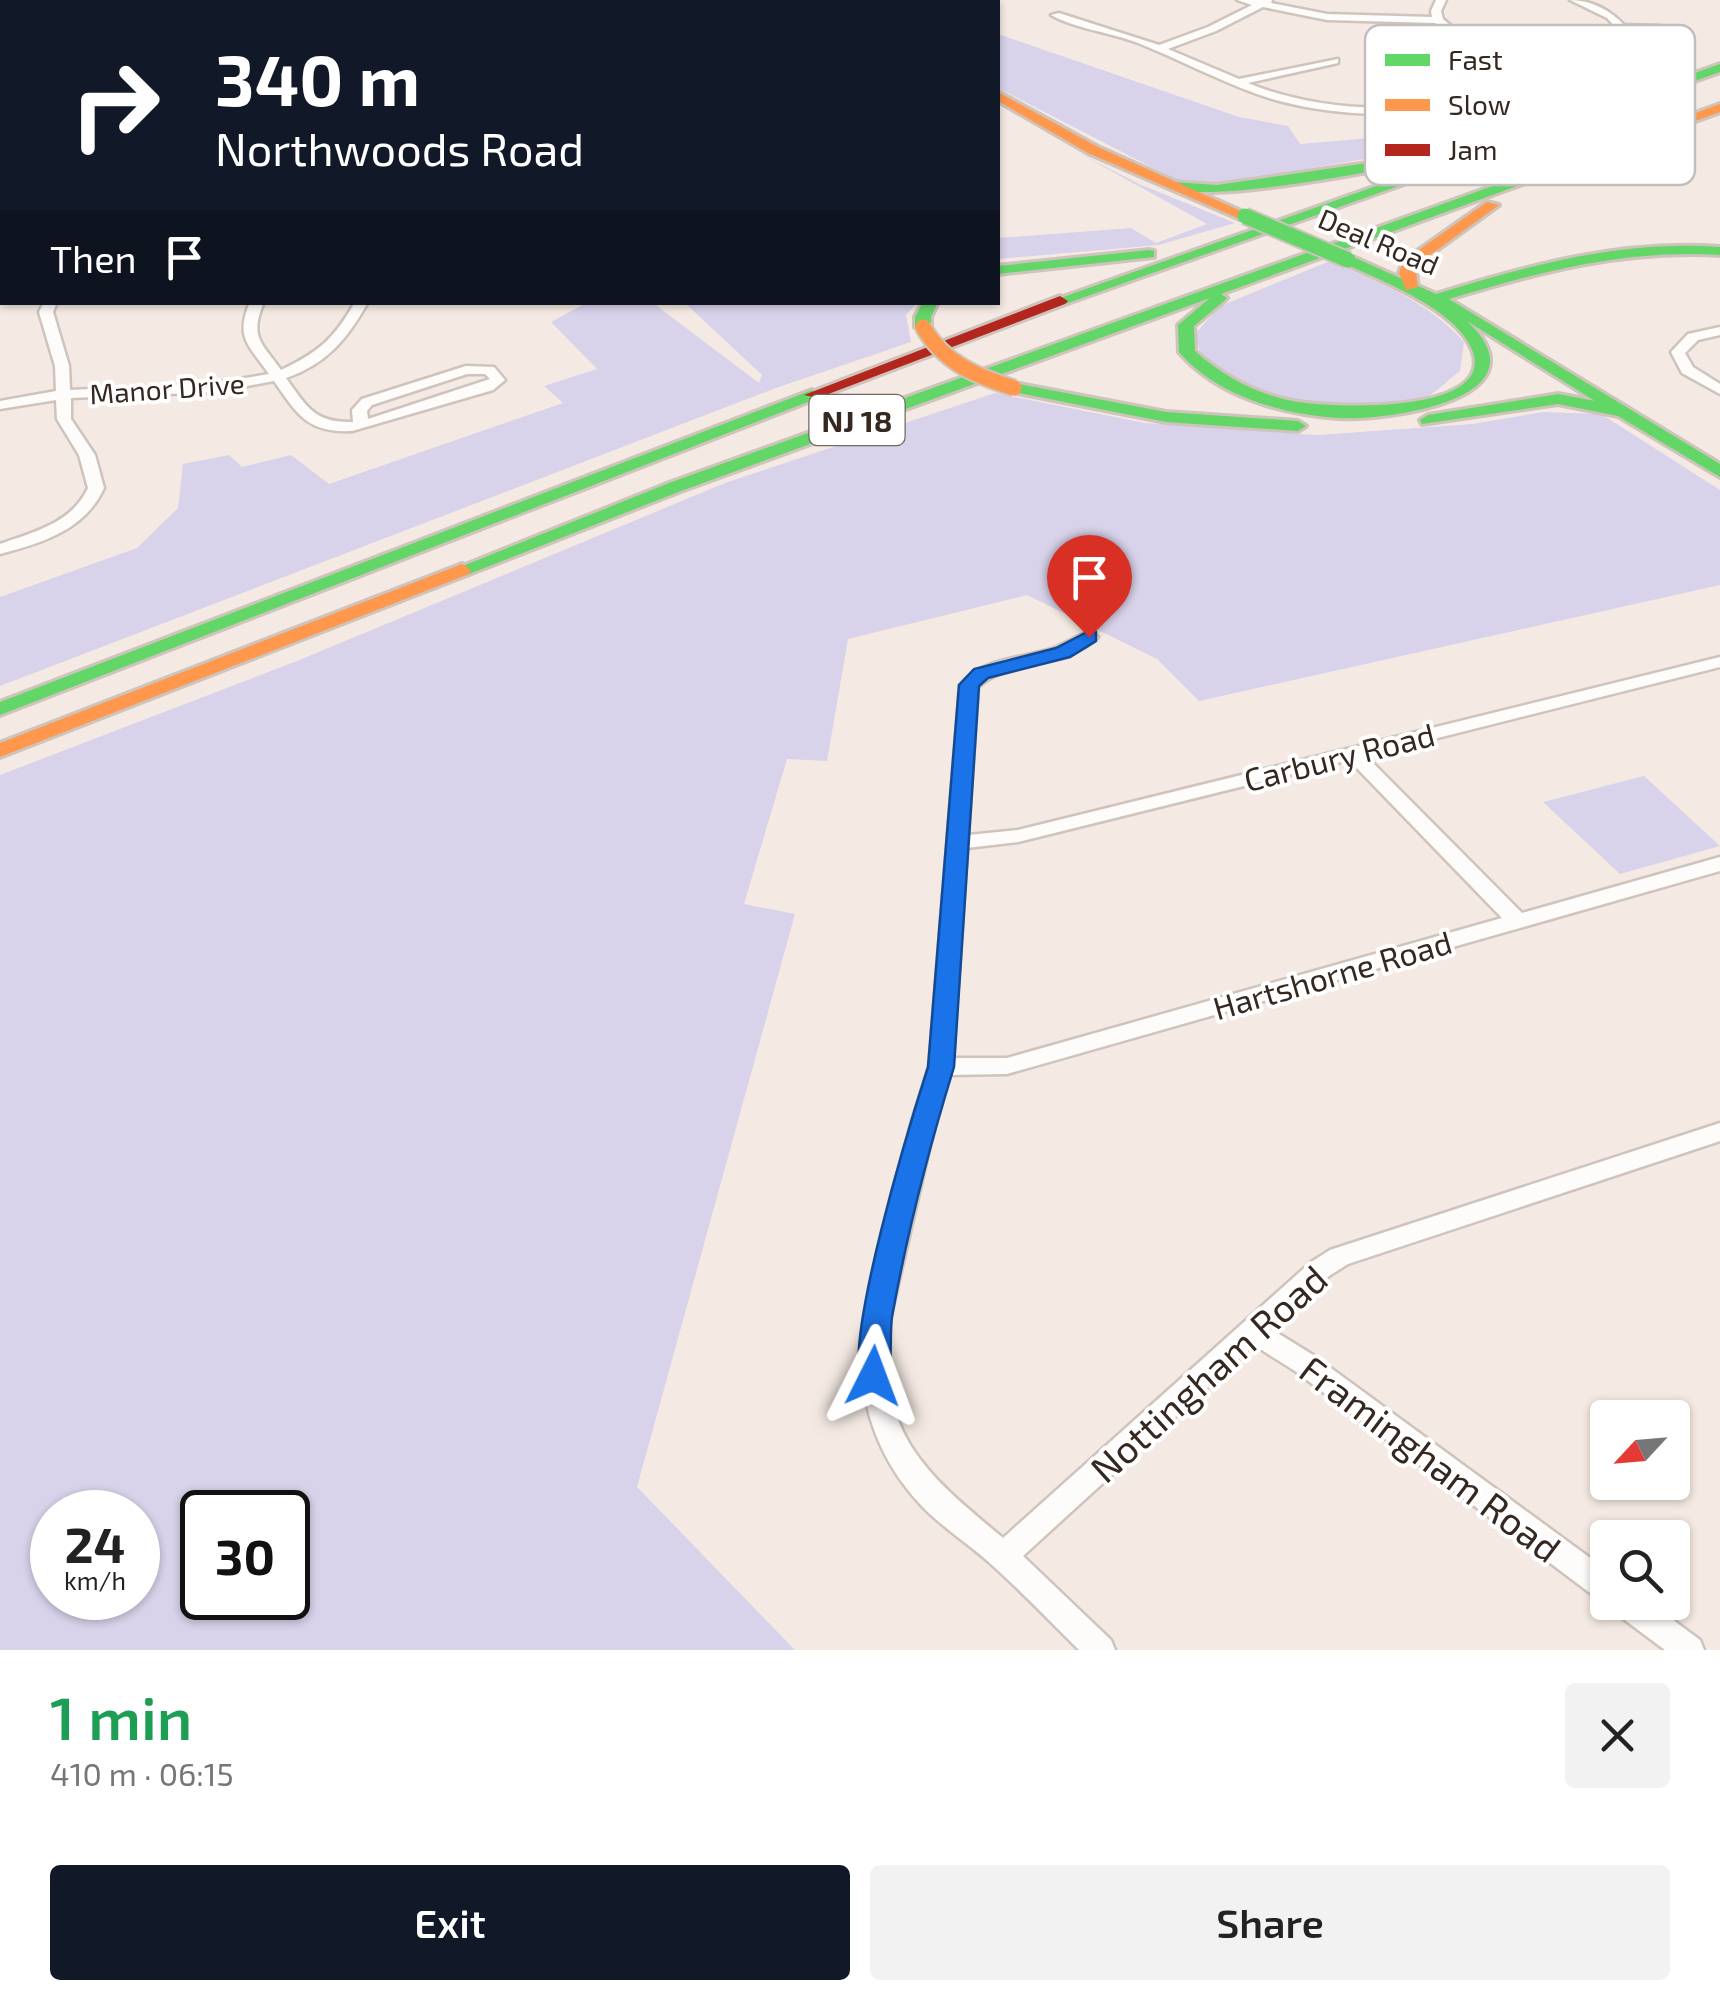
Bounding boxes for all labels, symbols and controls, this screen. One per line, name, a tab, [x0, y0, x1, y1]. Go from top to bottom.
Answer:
legend	[1365, 25, 1695, 185]
text: 340 m	[215, 36, 420, 120]
icon: right	[50, 40, 180, 170]
text: Fast	[1448, 42, 1503, 76]
text: Slow	[1448, 87, 1511, 121]
text: Northwoods Road	[215, 121, 584, 175]
text: Jam	[1448, 132, 1497, 166]
street label: Deal Road	[1314, 200, 1444, 282]
icon: arrive	[157, 230, 212, 285]
text: Then	[50, 235, 137, 281]
street label: Manor Drive	[88, 366, 246, 410]
road number: NJ 18	[810, 395, 904, 445]
pin	[1047, 535, 1132, 638]
icon: arrive	[1062, 550, 1117, 605]
street label: Carbury Road	[1240, 714, 1438, 798]
street label: Hartshorne Road	[1208, 922, 1456, 1026]
street label: Nottingham Road	[1080, 1255, 1336, 1491]
position arrow	[821, 1324, 925, 1428]
street label: Framingham Road	[1292, 1345, 1570, 1571]
north arrow	[1590, 1400, 1690, 1500]
map controls	[1590, 1400, 1690, 1620]
speed limit sign: 30	[180, 1490, 310, 1620]
text: 24	[65, 1513, 125, 1573]
button: search	[1590, 1520, 1690, 1620]
text: km/h	[64, 1565, 126, 1595]
text: 1 min	[50, 1680, 192, 1752]
button: close	[1565, 1683, 1670, 1788]
text: 410 m · 06:15	[50, 1754, 234, 1792]
button: Exit	[50, 1865, 850, 1980]
button: Share	[870, 1865, 1670, 1980]

